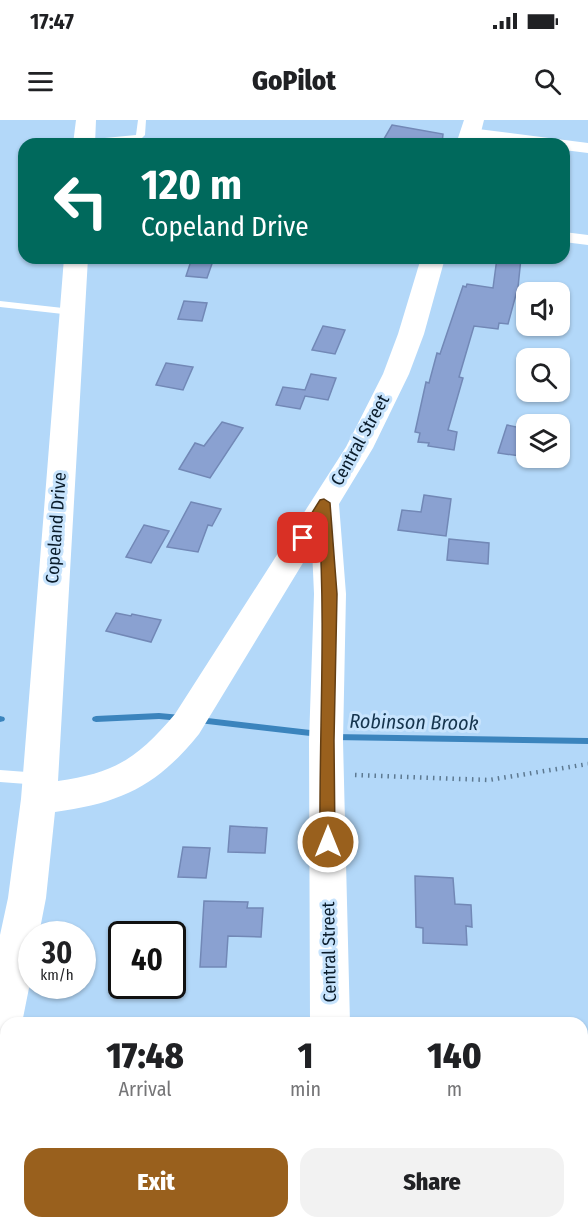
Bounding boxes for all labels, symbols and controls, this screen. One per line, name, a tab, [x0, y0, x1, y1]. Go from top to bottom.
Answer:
text: 17:47	[30, 8, 74, 35]
icon: menu	[24, 65, 57, 98]
text: GoPilot	[252, 65, 336, 97]
icon: search	[531, 65, 564, 98]
text: 120 m	[141, 160, 242, 210]
icon: left	[42, 162, 120, 240]
text: Copeland Drive	[141, 211, 309, 243]
map controls	[516, 282, 570, 468]
button: sound	[516, 282, 570, 336]
button: search	[516, 348, 570, 402]
street label: Central Street	[326, 391, 394, 489]
button: layers	[516, 414, 570, 468]
street label: Copeland Drive	[41, 471, 71, 584]
pin	[277, 512, 328, 563]
icon: arrive	[286, 521, 319, 554]
water label: Robinson Brook	[349, 709, 479, 735]
position arrow	[296, 810, 360, 874]
street label: Central Street	[317, 901, 341, 1003]
speed limit sign: 40	[108, 921, 186, 999]
text: 30	[42, 935, 72, 971]
text: km/h	[40, 966, 74, 984]
text: 17:48	[106, 1034, 184, 1078]
text: 1	[298, 1034, 313, 1078]
text: 140	[427, 1034, 482, 1078]
text: Arrival	[119, 1077, 172, 1101]
text: min	[290, 1077, 321, 1101]
text: m	[447, 1077, 462, 1101]
button: Exit	[24, 1148, 288, 1217]
button: Share	[300, 1148, 564, 1217]

